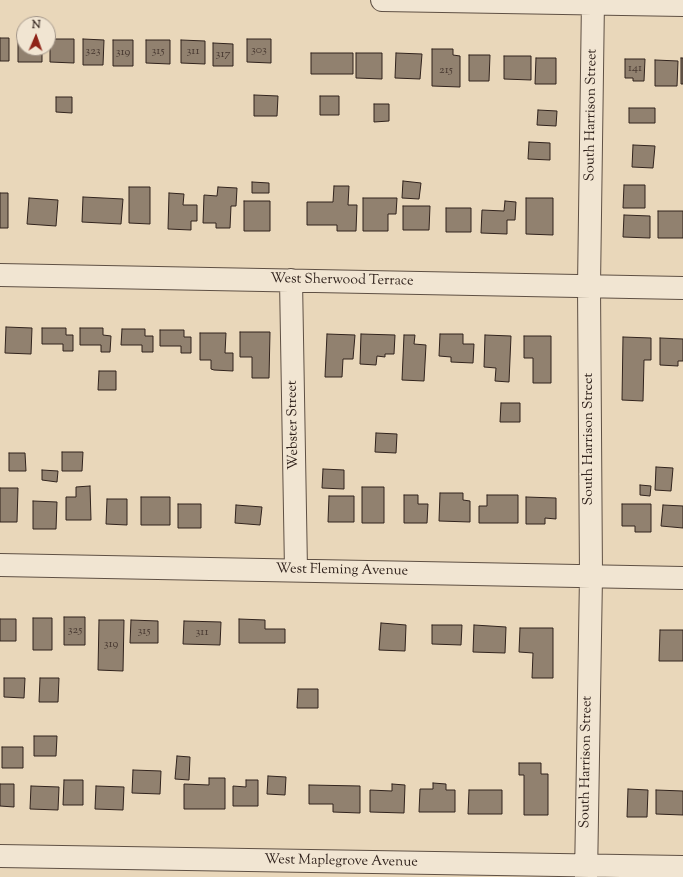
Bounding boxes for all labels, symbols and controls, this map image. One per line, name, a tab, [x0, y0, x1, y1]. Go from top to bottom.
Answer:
north arrow	[16, 16, 56, 56]
text: N	[32, 17, 41, 33]
house number: 303	[251, 44, 267, 58]
house number: 323	[85, 45, 101, 59]
house number: 315	[151, 45, 165, 59]
house number: 311	[186, 45, 200, 59]
house number: 319	[116, 46, 130, 60]
house number: 317	[216, 48, 230, 62]
street label: South Harrison Street	[582, 49, 602, 181]
house number: 141	[628, 62, 642, 76]
house number: 215	[439, 64, 453, 78]
street label: West Sherwood Terrace	[270, 271, 414, 291]
street label: South Harrison Street	[582, 373, 598, 505]
street label: Webster Street	[285, 380, 303, 470]
street label: West Fleming Avenue	[276, 561, 408, 581]
house number: 325	[68, 624, 82, 638]
house number: 315	[137, 625, 151, 639]
house number: 311	[195, 626, 209, 640]
house number: 319	[104, 638, 118, 652]
street label: South Harrison Street	[577, 696, 597, 828]
street label: West Maplegrove Avenue	[264, 852, 418, 872]

